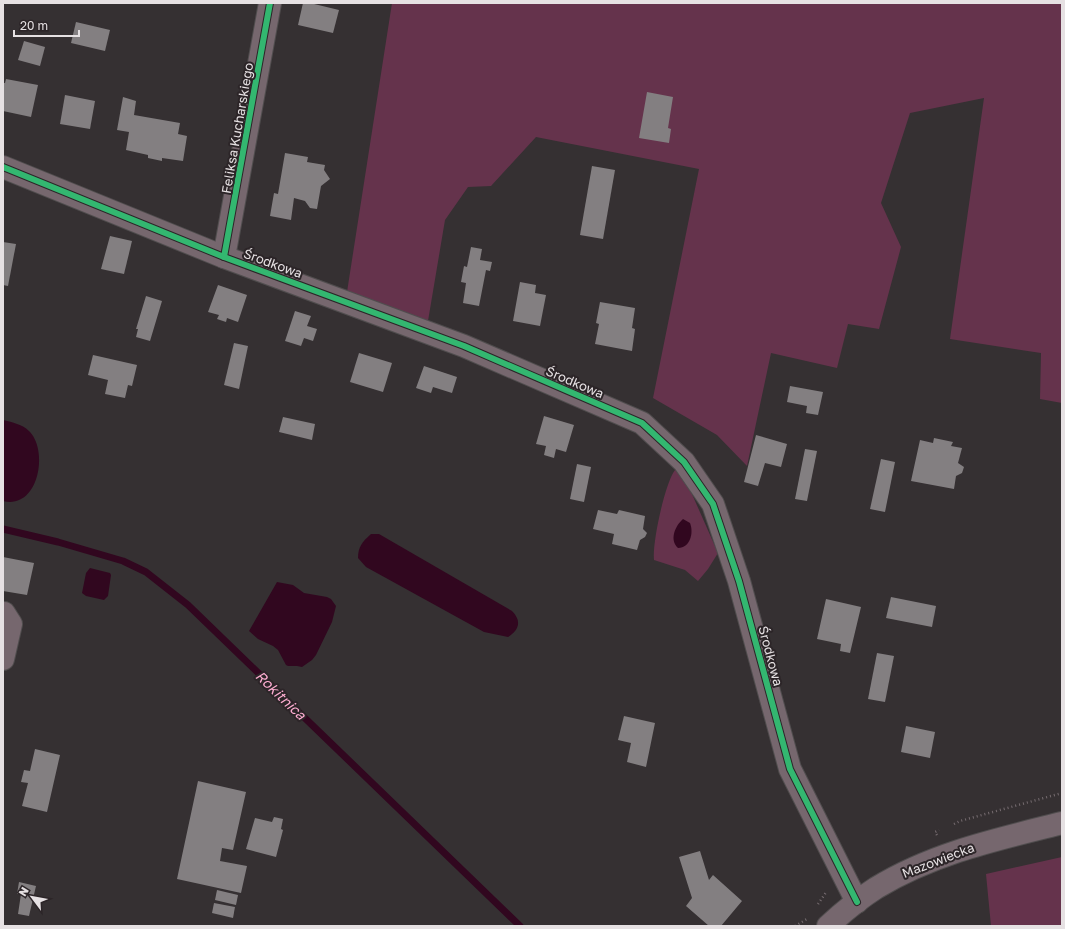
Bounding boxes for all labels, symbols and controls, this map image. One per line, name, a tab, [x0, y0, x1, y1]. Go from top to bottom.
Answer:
scale bar	[14, 12, 79, 38]
text: 20 m	[20, 18, 48, 33]
street label: Feliksa Kucharskiego	[218, 61, 256, 195]
street label: Środkowa	[241, 245, 305, 281]
street label: Środkowa	[544, 363, 606, 401]
street label: Środkowa	[755, 624, 787, 688]
water label: Rokitnica	[252, 667, 310, 724]
street label: Mazowiecka	[900, 839, 976, 881]
north arrow	[12, 877, 52, 917]
text: N	[15, 884, 31, 898]

